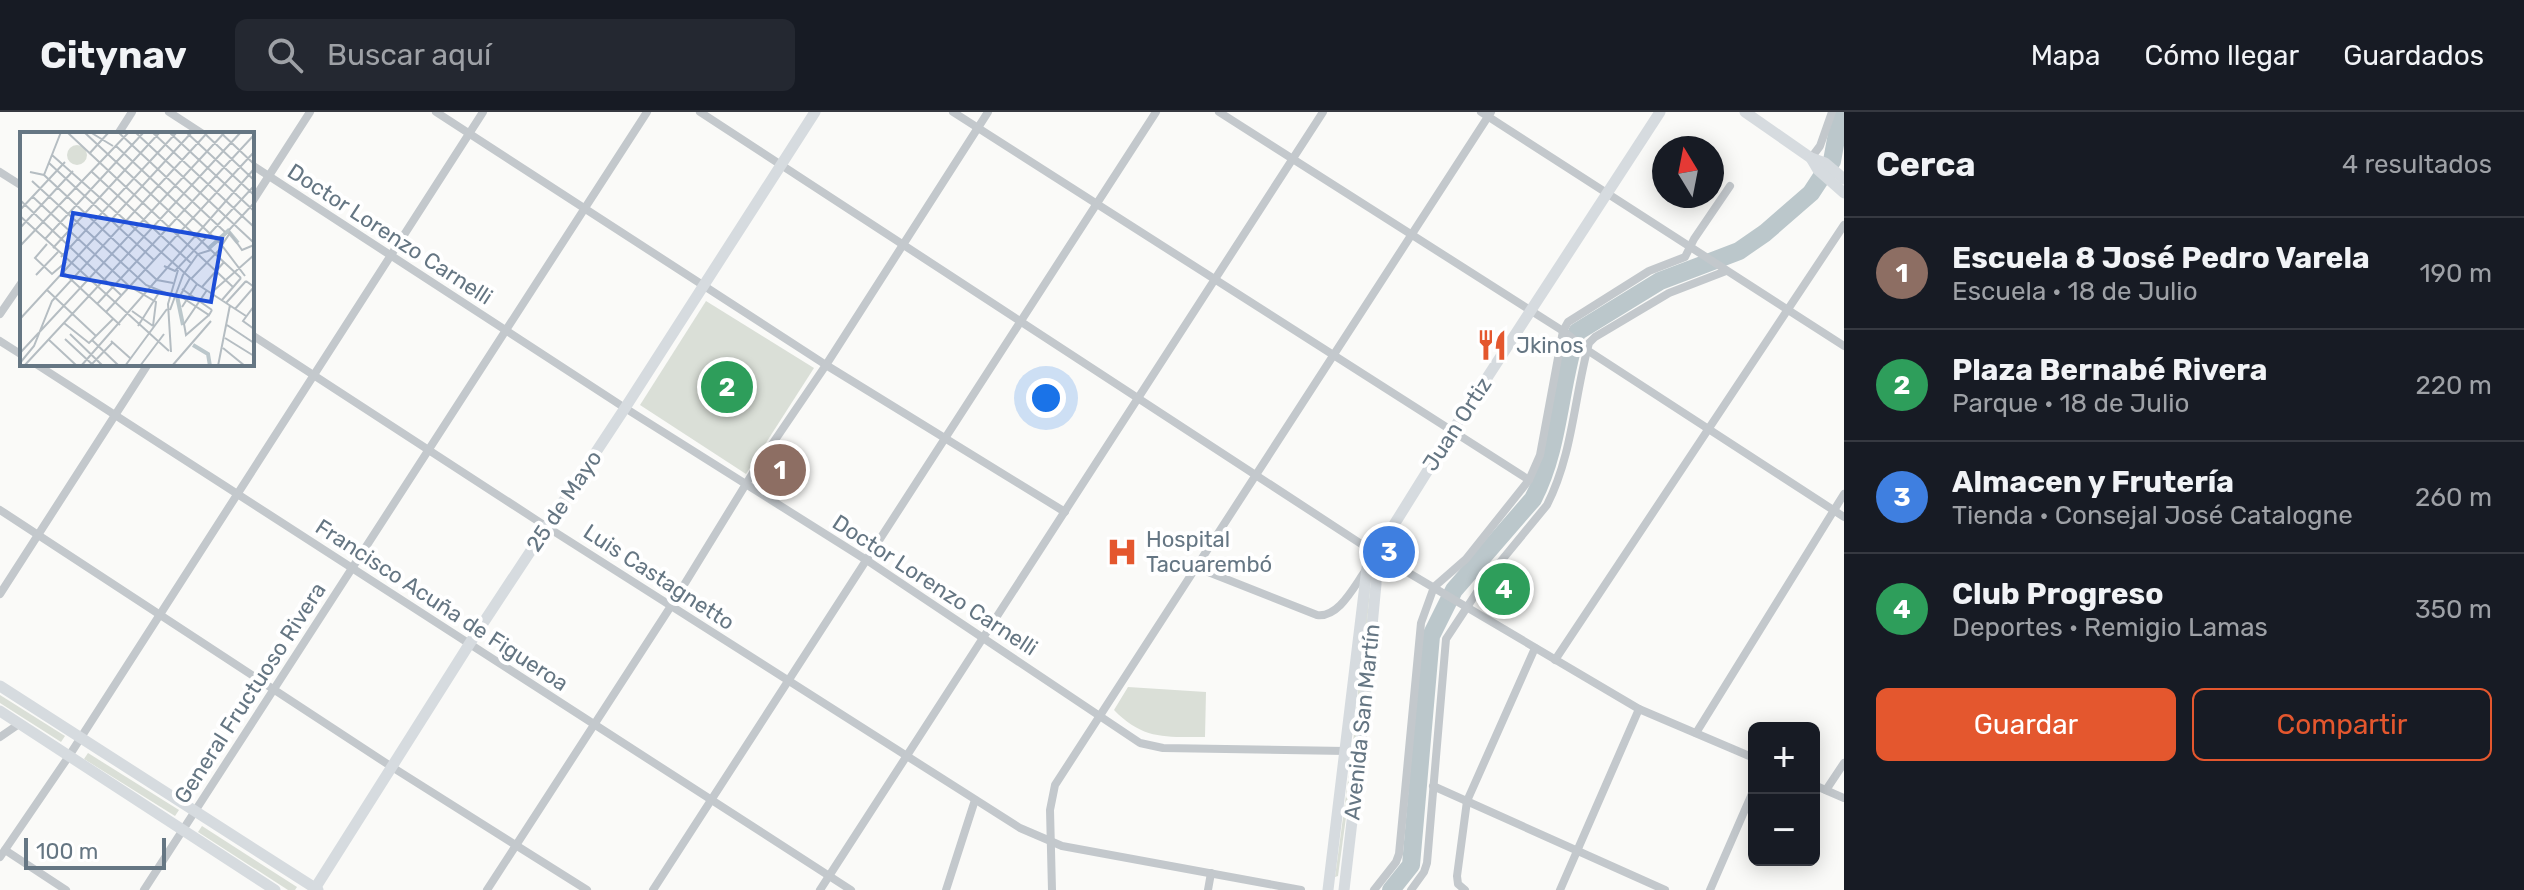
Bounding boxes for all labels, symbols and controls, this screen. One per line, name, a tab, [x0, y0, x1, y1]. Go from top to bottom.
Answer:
search box	[235, 19, 795, 91]
text: Citynav	[40, 32, 187, 78]
icon: search	[263, 33, 307, 77]
text: Buscar aquí	[327, 37, 491, 73]
text: Mapa	[2031, 39, 2100, 72]
text: Cómo llegar	[2144, 39, 2299, 72]
text: Guardados	[2343, 39, 2484, 72]
inset map	[20, 132, 254, 366]
north arrow	[1652, 136, 1724, 208]
text: Cerca	[1876, 144, 1975, 185]
text: 4 resultados	[2342, 149, 2492, 180]
street label: Doctor Lorenzo Carnelli	[282, 158, 498, 310]
text: Escuela 8 José Pedro Varela	[1952, 240, 2370, 276]
text: 1	[1896, 258, 1908, 289]
text: 190 m	[2419, 258, 2492, 289]
text: Escuela · 18 de Julio	[1952, 276, 2198, 307]
restaurant icon: Jkinos	[1475, 328, 1509, 362]
place label: Jkinos	[1516, 332, 1584, 359]
text: Plaza Bernabé Rivera	[1952, 352, 2267, 388]
pin: 2	[701, 357, 753, 417]
text: 2	[1894, 370, 1910, 401]
text: 220 m	[2415, 370, 2492, 401]
street label: Juan Ortiz	[1417, 372, 1497, 476]
your location	[1026, 378, 1066, 418]
text: Parque · 18 de Julio	[1952, 388, 2189, 419]
pin: 1	[754, 440, 806, 500]
street label: 25 de Mayo	[520, 445, 608, 557]
text: Almacen y Frutería	[1952, 464, 2234, 500]
text: 3	[1893, 482, 1911, 513]
text: 260 m	[2415, 482, 2492, 513]
text: Tienda · Consejal José Catalogne	[1952, 500, 2353, 531]
street label: Doctor Lorenzo Carnelli	[827, 509, 1043, 661]
street label: Francisco Acuña de Figueroa	[311, 513, 573, 697]
street label: Luis Castagnetto	[578, 518, 740, 636]
pin: 3	[1363, 522, 1415, 582]
place label: Hospital Tacuarembó	[1146, 526, 1272, 578]
hospital icon: Hospital Tacuarembó	[1105, 535, 1139, 569]
pin: 4	[1478, 559, 1530, 619]
text: Club Progreso	[1952, 576, 2164, 612]
street label: General Fructuoso Rivera	[168, 577, 332, 809]
text: 4	[1893, 594, 1911, 625]
text: 350 m	[2415, 594, 2492, 625]
text: Deportes · Remigio Lamas	[1952, 612, 2268, 643]
street label: Avenida San Martín	[1338, 623, 1386, 821]
button: Guardar	[1876, 688, 2176, 761]
button: Compartir	[2192, 688, 2492, 761]
map controls	[1748, 722, 1820, 866]
button: +	[1748, 722, 1820, 794]
button: −	[1748, 794, 1820, 866]
scale bar	[24, 834, 166, 870]
text: 100 m	[36, 838, 98, 865]

